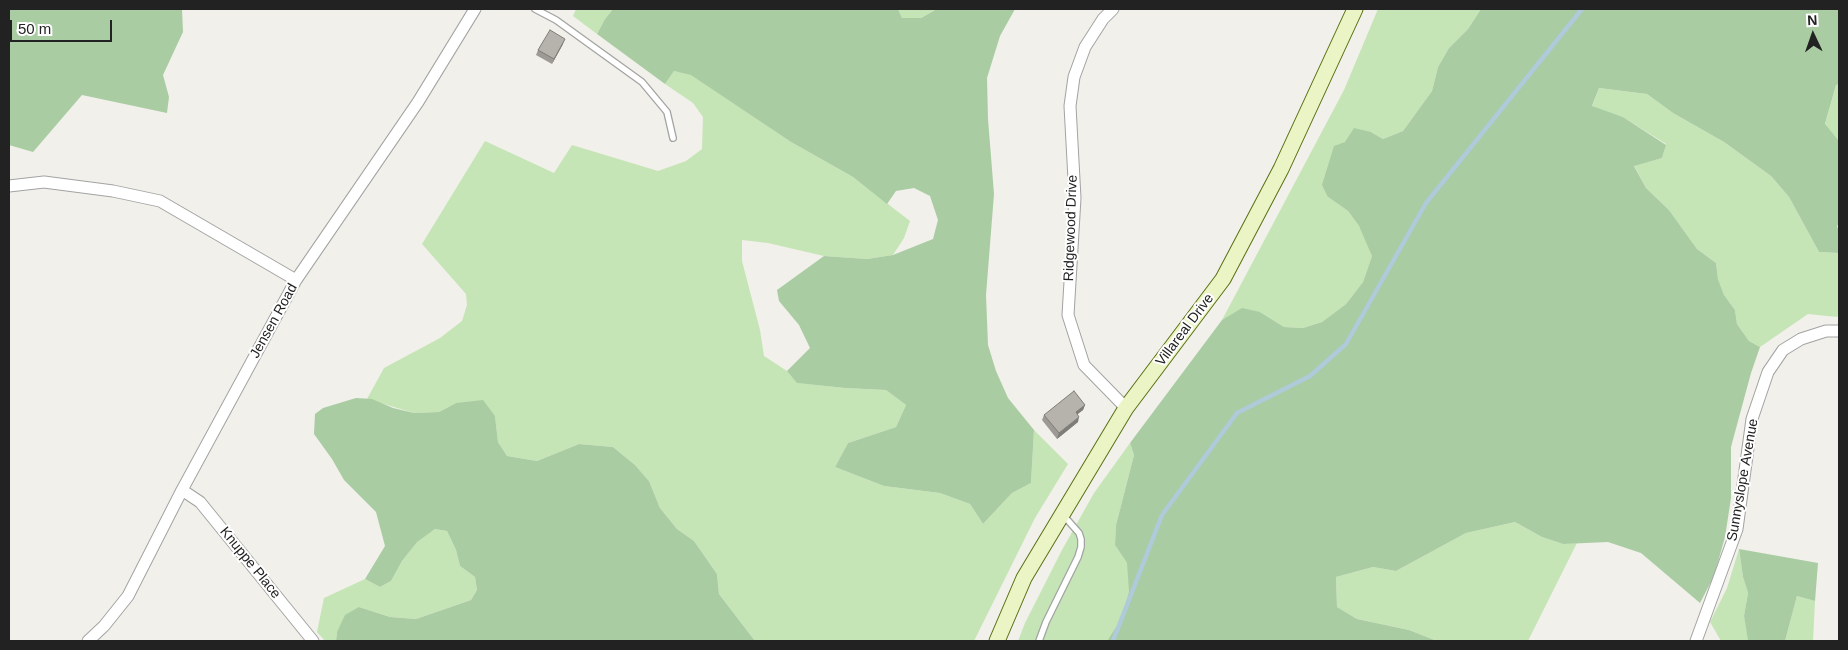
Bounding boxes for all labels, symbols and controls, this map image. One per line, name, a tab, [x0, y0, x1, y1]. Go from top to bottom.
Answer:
scale bar	[12, 10, 115, 42]
north arrow	[1788, 10, 1838, 60]
text: N	[1807, 12, 1818, 28]
text: 50 m	[18, 20, 51, 37]
street label: Ridgewood Drive	[1061, 174, 1081, 282]
street label: Jensen Road	[247, 281, 301, 361]
street label: Villareal Drive	[1152, 291, 1218, 369]
street label: Sunnyslope Avenue	[1724, 417, 1762, 543]
street label: Knuppe Place	[216, 524, 284, 602]

